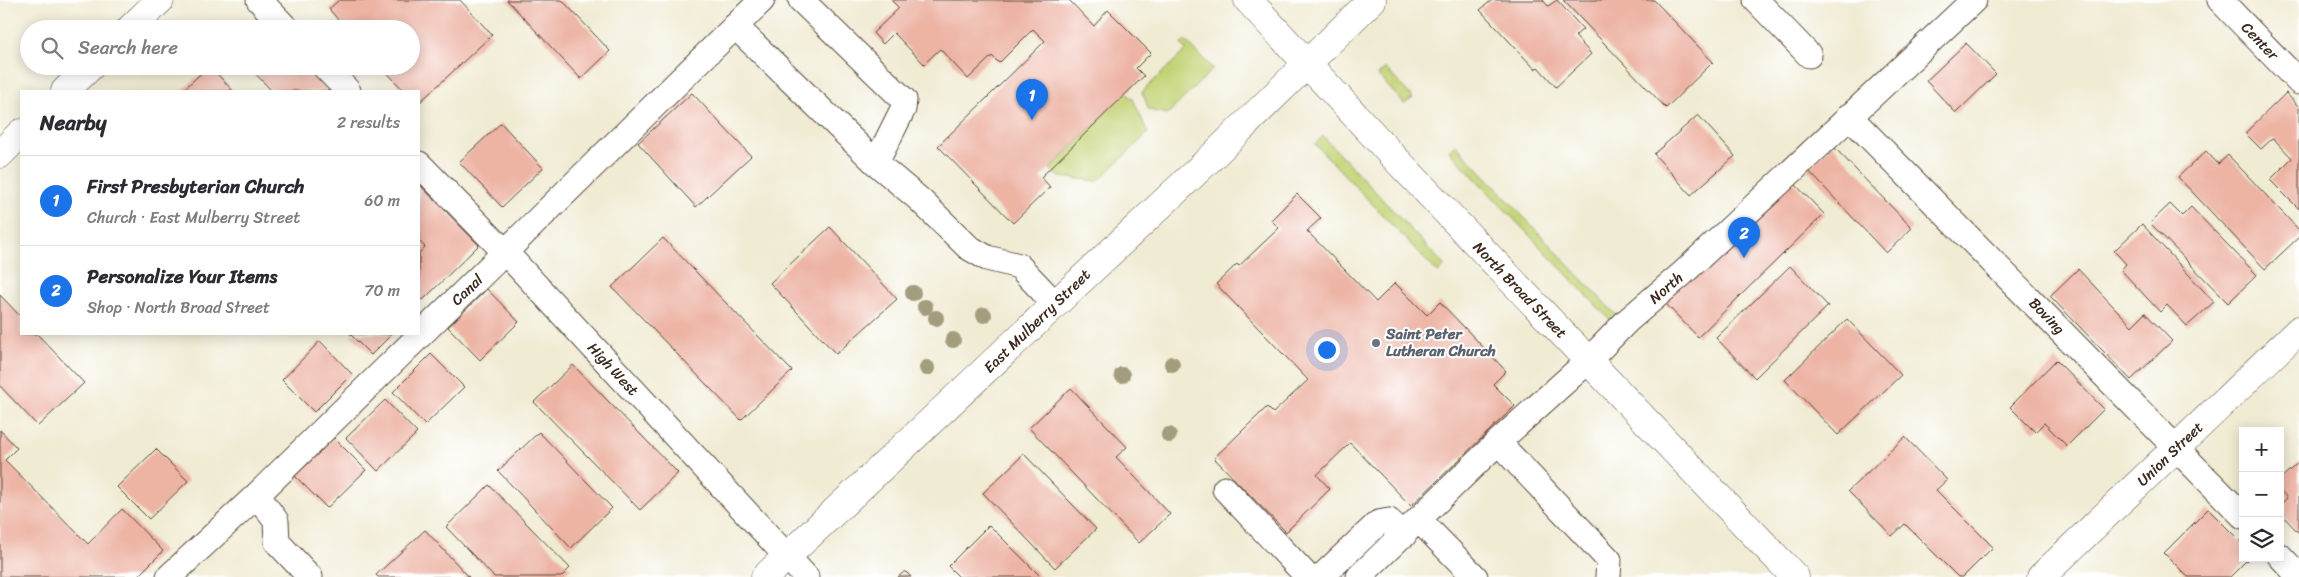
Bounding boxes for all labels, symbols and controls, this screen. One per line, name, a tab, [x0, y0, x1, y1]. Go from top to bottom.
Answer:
street label: Center	[2235, 16, 2286, 67]
search box	[20, 20, 420, 75]
text: Search here	[78, 31, 178, 64]
icon: search	[38, 34, 66, 62]
pin: 1	[1016, 79, 1048, 120]
text: Nearby	[40, 104, 106, 142]
text: 2 results	[337, 108, 400, 137]
text: First Presbyterian Church	[87, 170, 304, 203]
text: 1	[53, 186, 59, 215]
text: 60 m	[364, 186, 400, 215]
text: Church · East Mulberry Street	[87, 203, 300, 232]
pin: 2	[1728, 217, 1760, 258]
street label: North Broad Street	[1467, 235, 1574, 345]
text: Personalize Your Items	[87, 260, 277, 293]
street label: East Mulberry Street	[977, 262, 1097, 379]
street label: North	[1643, 265, 1689, 310]
street label: Canal	[445, 267, 490, 312]
text: 2	[51, 276, 61, 305]
text: 70 m	[364, 276, 400, 305]
street label: Boving	[2022, 291, 2072, 341]
text: Shop · North Broad Street	[87, 293, 270, 322]
place label: Saint Peter Lutheran Church	[1385, 321, 1496, 364]
street label: High West	[581, 336, 645, 402]
your location	[1314, 337, 1340, 363]
marker: Saint Peter Lutheran Church	[1370, 337, 1382, 349]
street label: Union Street	[2130, 415, 2210, 493]
map controls	[2239, 427, 2284, 562]
button: +	[2239, 427, 2284, 472]
button: −	[2239, 472, 2284, 517]
button: layers	[2239, 517, 2284, 562]

